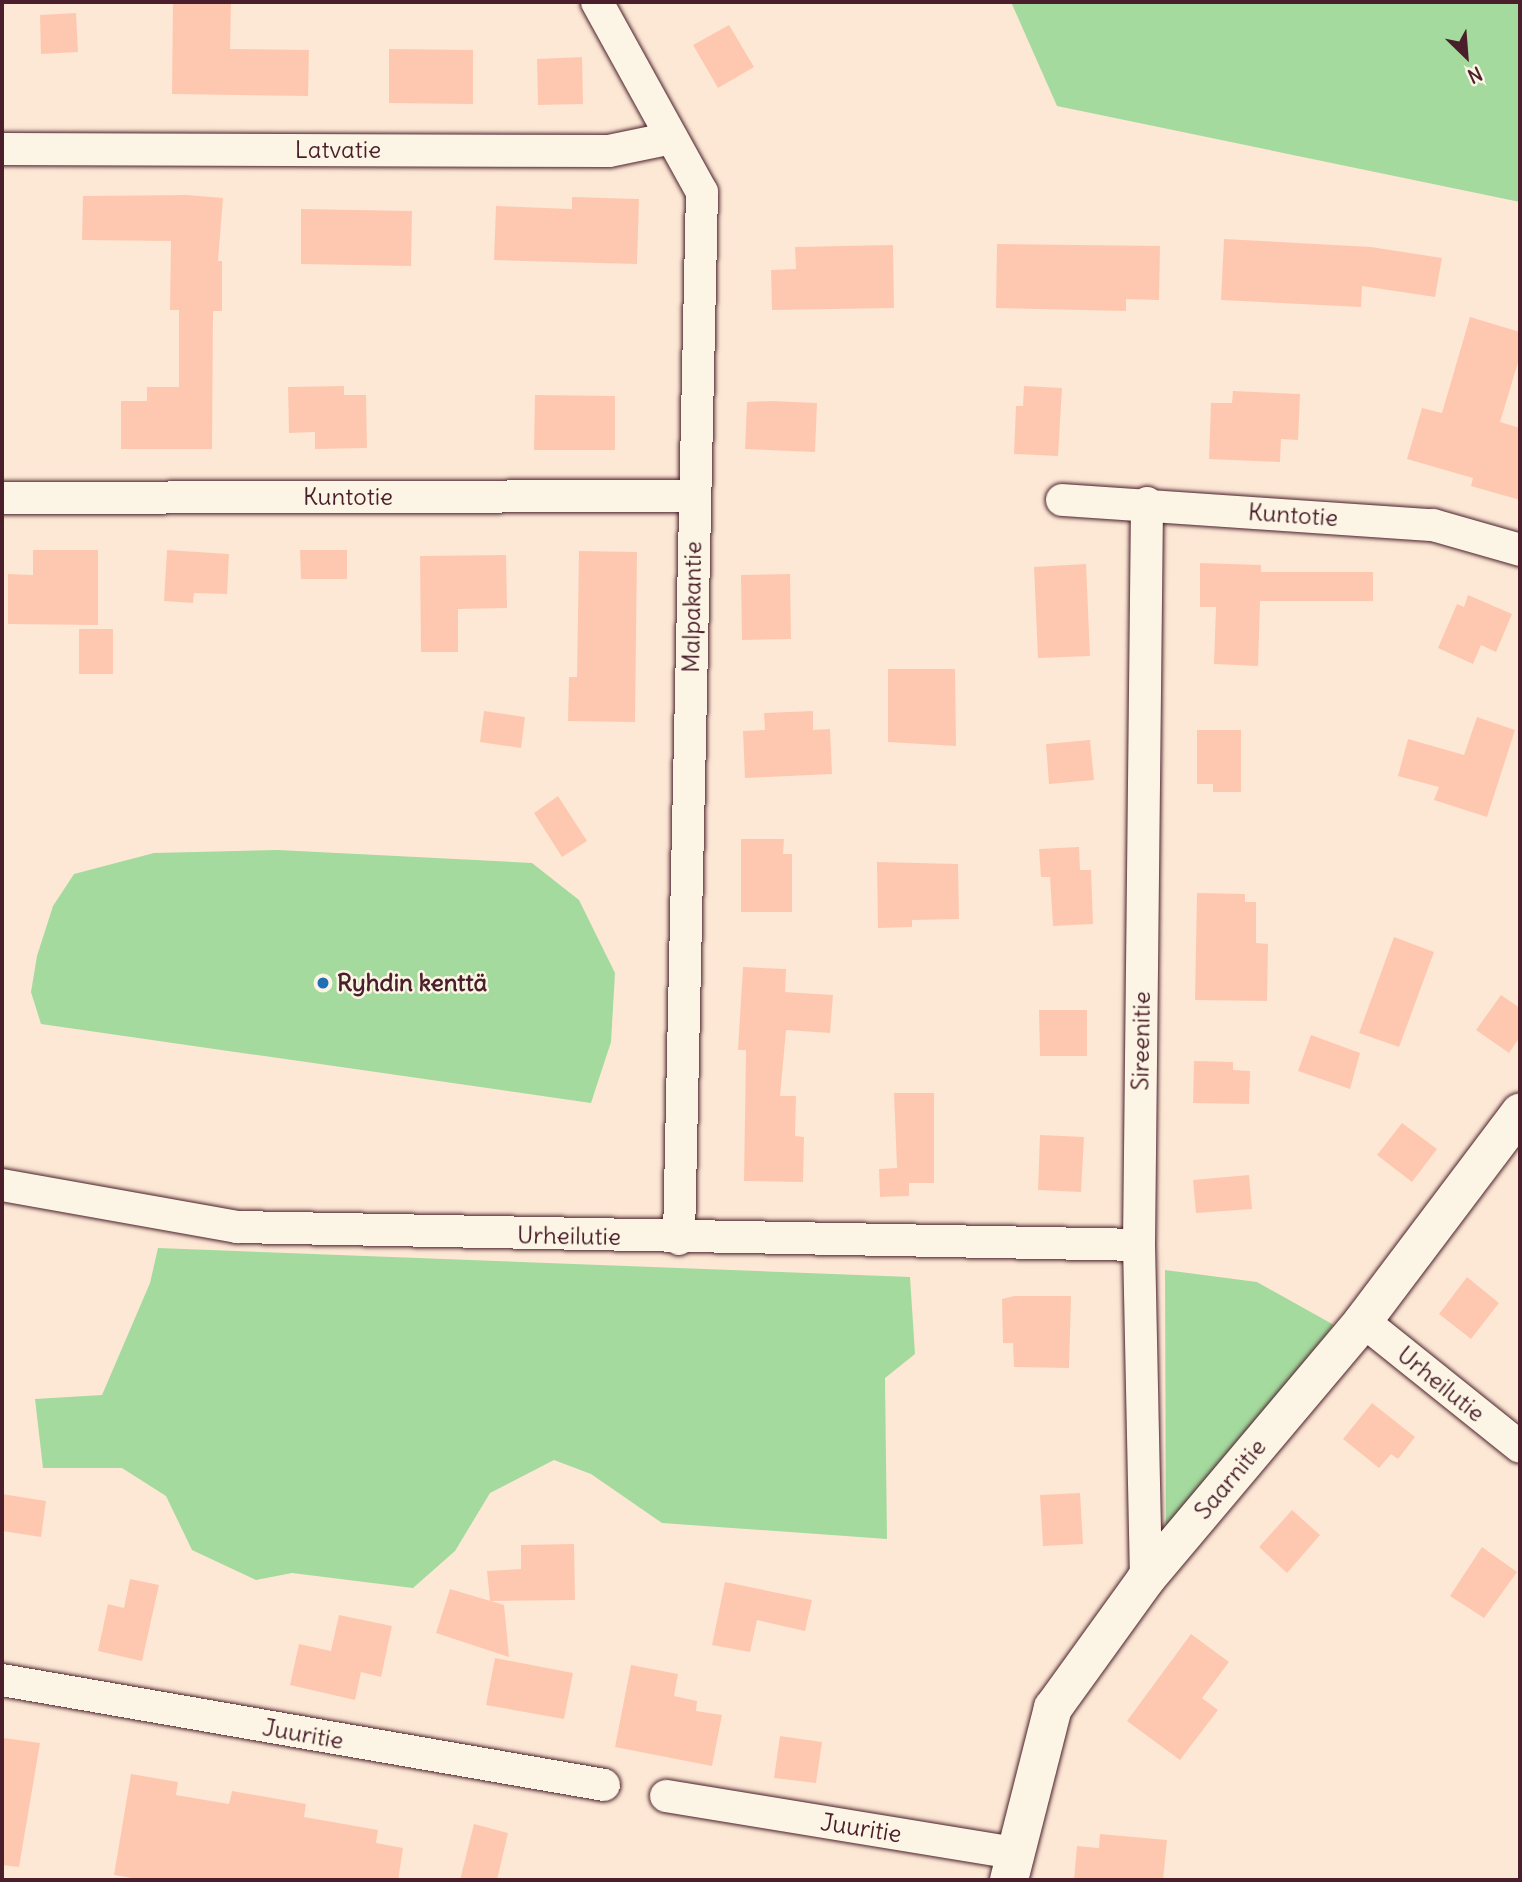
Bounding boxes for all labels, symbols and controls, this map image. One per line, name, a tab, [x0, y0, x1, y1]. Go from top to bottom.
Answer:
north arrow	[1431, 21, 1501, 91]
text: N	[1464, 61, 1486, 89]
street label: Latvatie	[295, 136, 381, 164]
street label: Kuntotie	[303, 483, 393, 511]
street label: Kuntotie	[1247, 497, 1339, 533]
street label: Malpakantie	[676, 541, 708, 673]
place label: Ryhdin kenttä	[337, 969, 487, 997]
marker: Ryhdin kenttä	[315, 975, 331, 991]
street label: Sireenitie	[1126, 991, 1156, 1091]
street label: Urheilutie	[517, 1221, 621, 1251]
street label: Urheilutie	[1392, 1340, 1490, 1428]
street label: Saarnitie	[1188, 1433, 1272, 1525]
street label: Juuritie	[260, 1713, 346, 1755]
street label: Juuritie	[818, 1807, 904, 1849]

